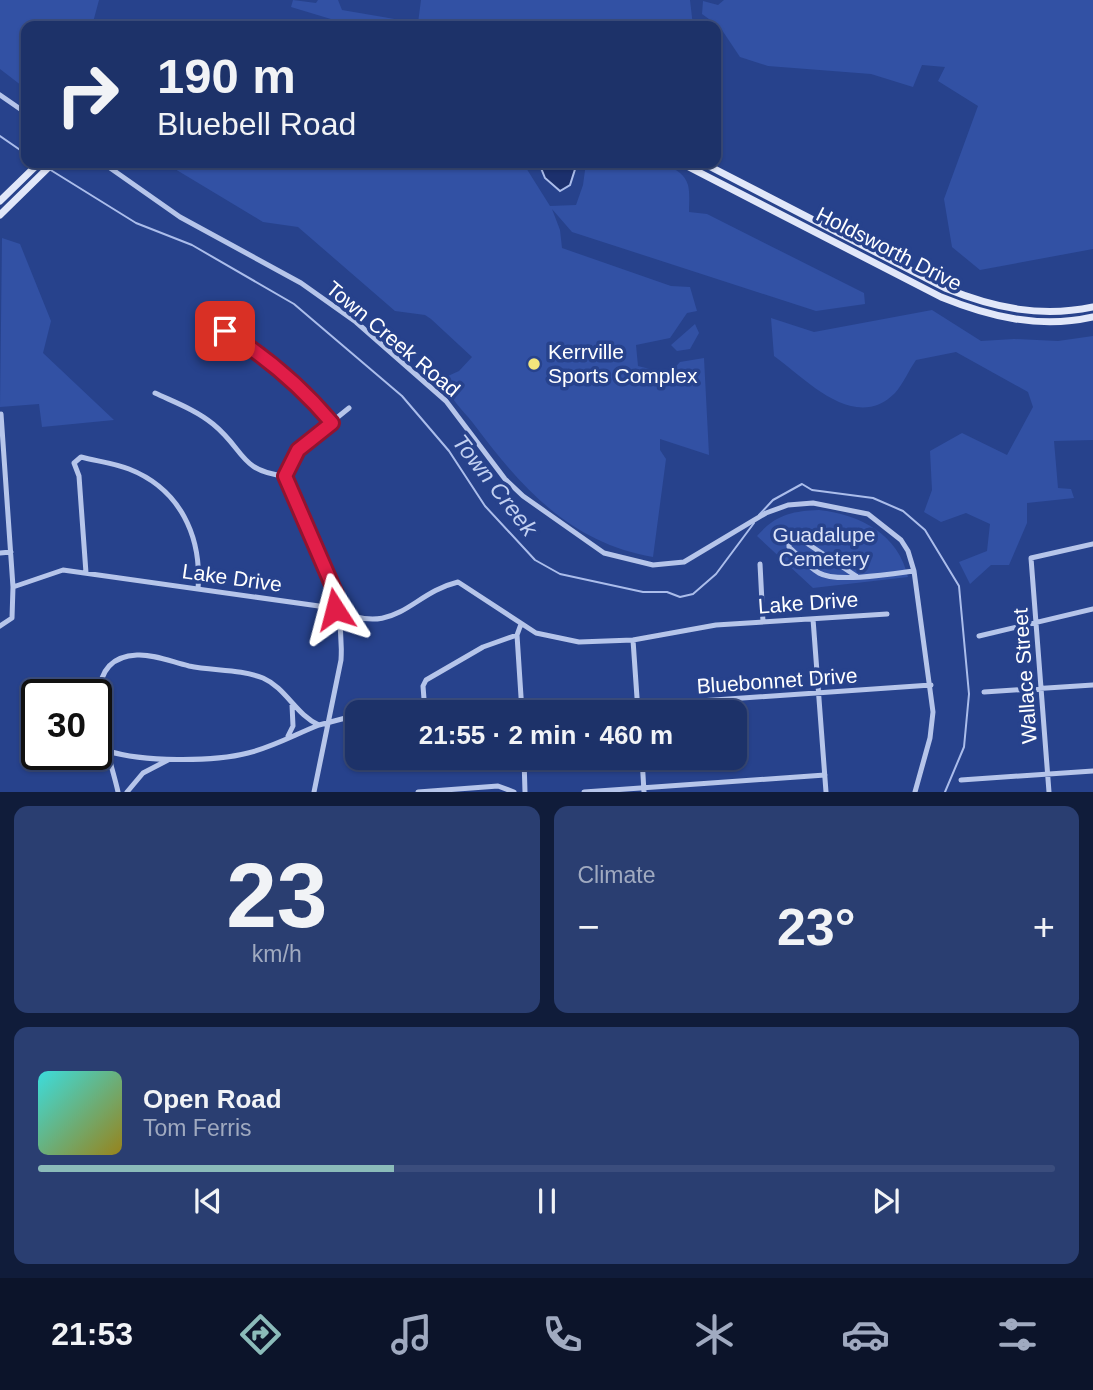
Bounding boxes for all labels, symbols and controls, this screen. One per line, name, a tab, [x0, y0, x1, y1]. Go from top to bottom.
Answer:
icon: right	[42, 49, 133, 140]
text: 190 m	[157, 49, 296, 103]
text: Bluebell Road	[157, 106, 356, 142]
street label: Holdsworth Drive	[813, 202, 966, 295]
street label: Town Creek Road	[322, 276, 465, 401]
pin	[195, 301, 255, 361]
icon: arrive	[206, 312, 244, 350]
place label: Kerrville Sports Complex	[548, 340, 698, 387]
marker: Kerrville Sports Complex	[526, 356, 542, 372]
water label: Town Creek	[447, 429, 544, 542]
park label: Guadalupe Cemetery	[773, 523, 875, 570]
street label: Lake Drive	[181, 559, 283, 596]
position arrow	[298, 572, 372, 646]
street label: Lake Drive	[757, 588, 859, 617]
street label: Wallace Street	[1008, 607, 1041, 745]
street label: Bluebonnet Drive	[696, 663, 858, 698]
speed limit sign: 30	[21, 679, 112, 770]
text: 21:55 · 2 min · 460 m	[419, 720, 673, 750]
text: 23	[226, 845, 327, 946]
text: Climate	[578, 862, 655, 888]
text: 23°	[777, 898, 856, 956]
text: −	[578, 906, 600, 948]
text: +	[1033, 906, 1055, 948]
text: km/h	[252, 941, 302, 967]
text: Open Road	[143, 1084, 282, 1114]
text: Tom Ferris	[143, 1115, 252, 1141]
icon: previous	[189, 1182, 227, 1220]
icon: pause	[528, 1182, 566, 1220]
icon: next	[867, 1182, 905, 1220]
icon: directions	[236, 1310, 285, 1359]
icon: music	[387, 1310, 436, 1359]
icon: phone	[538, 1310, 587, 1359]
icon: climate	[690, 1310, 739, 1359]
icon: car	[841, 1310, 890, 1359]
icon: filters	[993, 1310, 1042, 1359]
text: 21:53	[51, 1316, 133, 1352]

